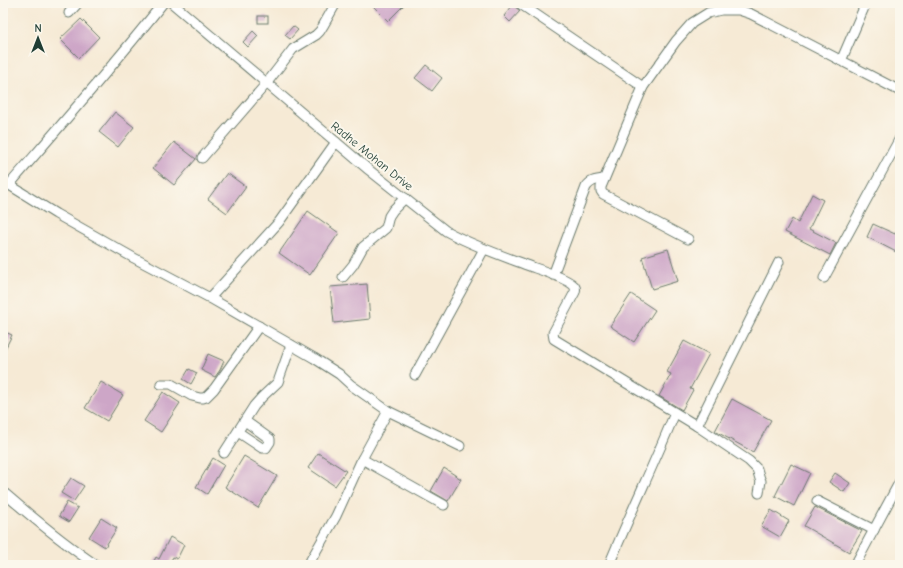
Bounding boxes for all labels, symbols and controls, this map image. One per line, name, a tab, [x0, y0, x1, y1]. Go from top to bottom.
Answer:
north arrow	[18, 18, 58, 58]
text: N	[34, 22, 42, 35]
street label: Radhe Mohan Drive	[328, 119, 416, 193]

